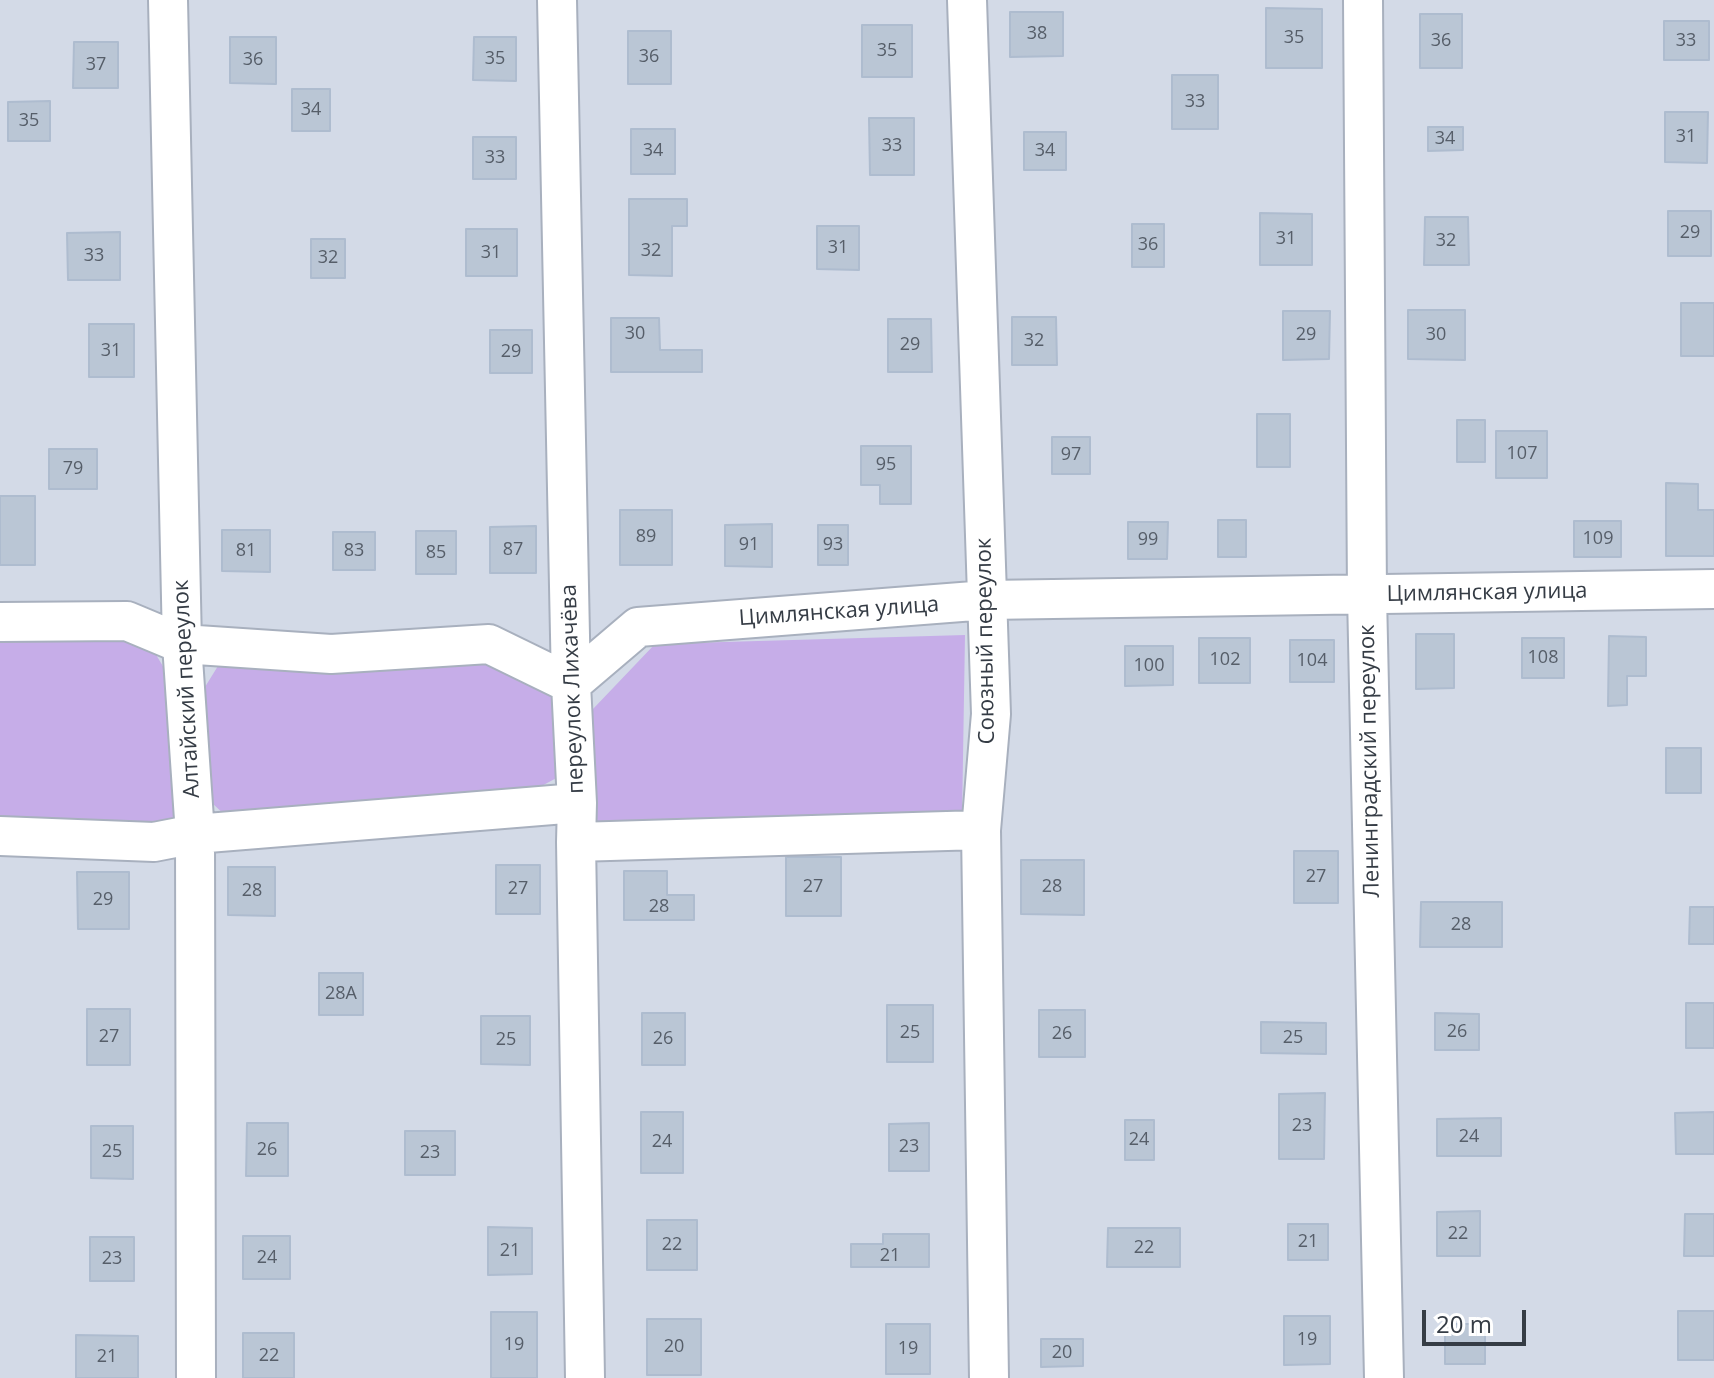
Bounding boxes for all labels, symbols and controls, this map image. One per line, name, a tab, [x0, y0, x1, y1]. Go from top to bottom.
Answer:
house number: 38	[1027, 23, 1047, 45]
house number: 35	[1284, 27, 1304, 49]
house number: 36	[1431, 30, 1451, 52]
house number: 33	[1676, 30, 1696, 52]
house number: 35	[877, 40, 897, 62]
house number: 36	[639, 46, 659, 68]
house number: 35	[485, 48, 505, 70]
house number: 36	[243, 49, 263, 71]
house number: 37	[86, 54, 106, 76]
house number: 33	[1185, 91, 1205, 113]
house number: 34	[301, 99, 321, 121]
house number: 35	[19, 110, 39, 132]
house number: 31	[1676, 126, 1696, 148]
house number: 34	[1435, 128, 1455, 150]
house number: 33	[882, 135, 902, 157]
house number: 34	[643, 140, 663, 162]
house number: 34	[1035, 140, 1055, 162]
house number: 33	[485, 147, 505, 169]
house number: 29	[1680, 222, 1700, 244]
house number: 31	[1276, 228, 1296, 250]
house number: 32	[1436, 230, 1456, 252]
house number: 36	[1138, 234, 1158, 256]
house number: 31	[828, 237, 848, 259]
house number: 32	[641, 240, 661, 262]
house number: 31	[481, 242, 501, 264]
house number: 33	[84, 245, 104, 267]
house number: 32	[318, 247, 338, 269]
house number: 30	[625, 323, 645, 345]
house number: 29	[1296, 324, 1316, 346]
house number: 30	[1426, 324, 1446, 346]
house number: 32	[1024, 330, 1044, 352]
house number: 29	[900, 334, 920, 356]
house number: 31	[101, 340, 121, 362]
house number: 29	[501, 341, 521, 363]
house number: 107	[1507, 443, 1537, 465]
house number: 97	[1061, 444, 1081, 466]
house number: 95	[876, 454, 896, 476]
house number: 79	[63, 458, 83, 480]
house number: 89	[636, 526, 656, 548]
house number: 109	[1583, 528, 1613, 550]
house number: 99	[1138, 529, 1158, 551]
house number: 91	[739, 534, 759, 556]
house number: 93	[823, 534, 843, 556]
street label: Союзный переулок	[971, 538, 1001, 744]
house number: 87	[503, 539, 523, 561]
house number: 81	[236, 540, 256, 562]
house number: 83	[344, 540, 364, 562]
house number: 85	[426, 542, 446, 564]
street label: Цимлянская улица	[1386, 578, 1588, 608]
street label: Алтайский переулок	[168, 579, 206, 799]
street label: переулок Лихачёва	[556, 584, 590, 794]
street label: Цимлянская улица	[738, 592, 940, 632]
street label: Ленинградский переулок	[1354, 624, 1386, 898]
house number: 108	[1528, 647, 1558, 669]
house number: 102	[1210, 649, 1240, 671]
house number: 104	[1297, 650, 1327, 672]
house number: 100	[1134, 655, 1164, 677]
house number: 27	[1306, 866, 1326, 888]
house number: 27	[803, 876, 823, 898]
house number: 28	[1042, 876, 1062, 898]
house number: 27	[508, 878, 528, 900]
house number: 28	[242, 880, 262, 902]
house number: 29	[93, 889, 113, 911]
house number: 28	[649, 896, 669, 918]
house number: 28	[1451, 914, 1471, 936]
house number: 28А	[325, 983, 357, 1005]
house number: 26	[1447, 1021, 1467, 1043]
house number: 25	[900, 1022, 920, 1044]
house number: 26	[1052, 1023, 1072, 1045]
house number: 27	[99, 1026, 119, 1048]
house number: 25	[1283, 1027, 1303, 1049]
house number: 26	[653, 1028, 673, 1050]
house number: 25	[496, 1029, 516, 1051]
house number: 23	[1292, 1115, 1312, 1137]
house number: 24	[1459, 1126, 1479, 1148]
house number: 24	[1129, 1129, 1149, 1151]
house number: 24	[652, 1131, 672, 1153]
house number: 23	[899, 1136, 919, 1158]
house number: 26	[257, 1139, 277, 1161]
house number: 25	[102, 1141, 122, 1163]
house number: 23	[420, 1142, 440, 1164]
house number: 22	[1448, 1223, 1468, 1245]
house number: 21	[1298, 1231, 1318, 1253]
house number: 22	[662, 1234, 682, 1256]
house number: 22	[1134, 1237, 1154, 1259]
house number: 21	[500, 1240, 520, 1262]
house number: 21	[880, 1245, 900, 1267]
house number: 24	[257, 1247, 277, 1269]
house number: 23	[102, 1248, 122, 1270]
scale bar	[1426, 1294, 1530, 1344]
text: 20 m	[1436, 1307, 1492, 1340]
house number: 19	[1297, 1329, 1317, 1351]
house number: 19	[504, 1334, 524, 1356]
house number: 20	[664, 1336, 684, 1358]
house number: 19	[898, 1338, 918, 1360]
house number: 20	[1052, 1342, 1072, 1364]
house number: 22	[259, 1345, 279, 1367]
house number: 21	[97, 1346, 117, 1368]

